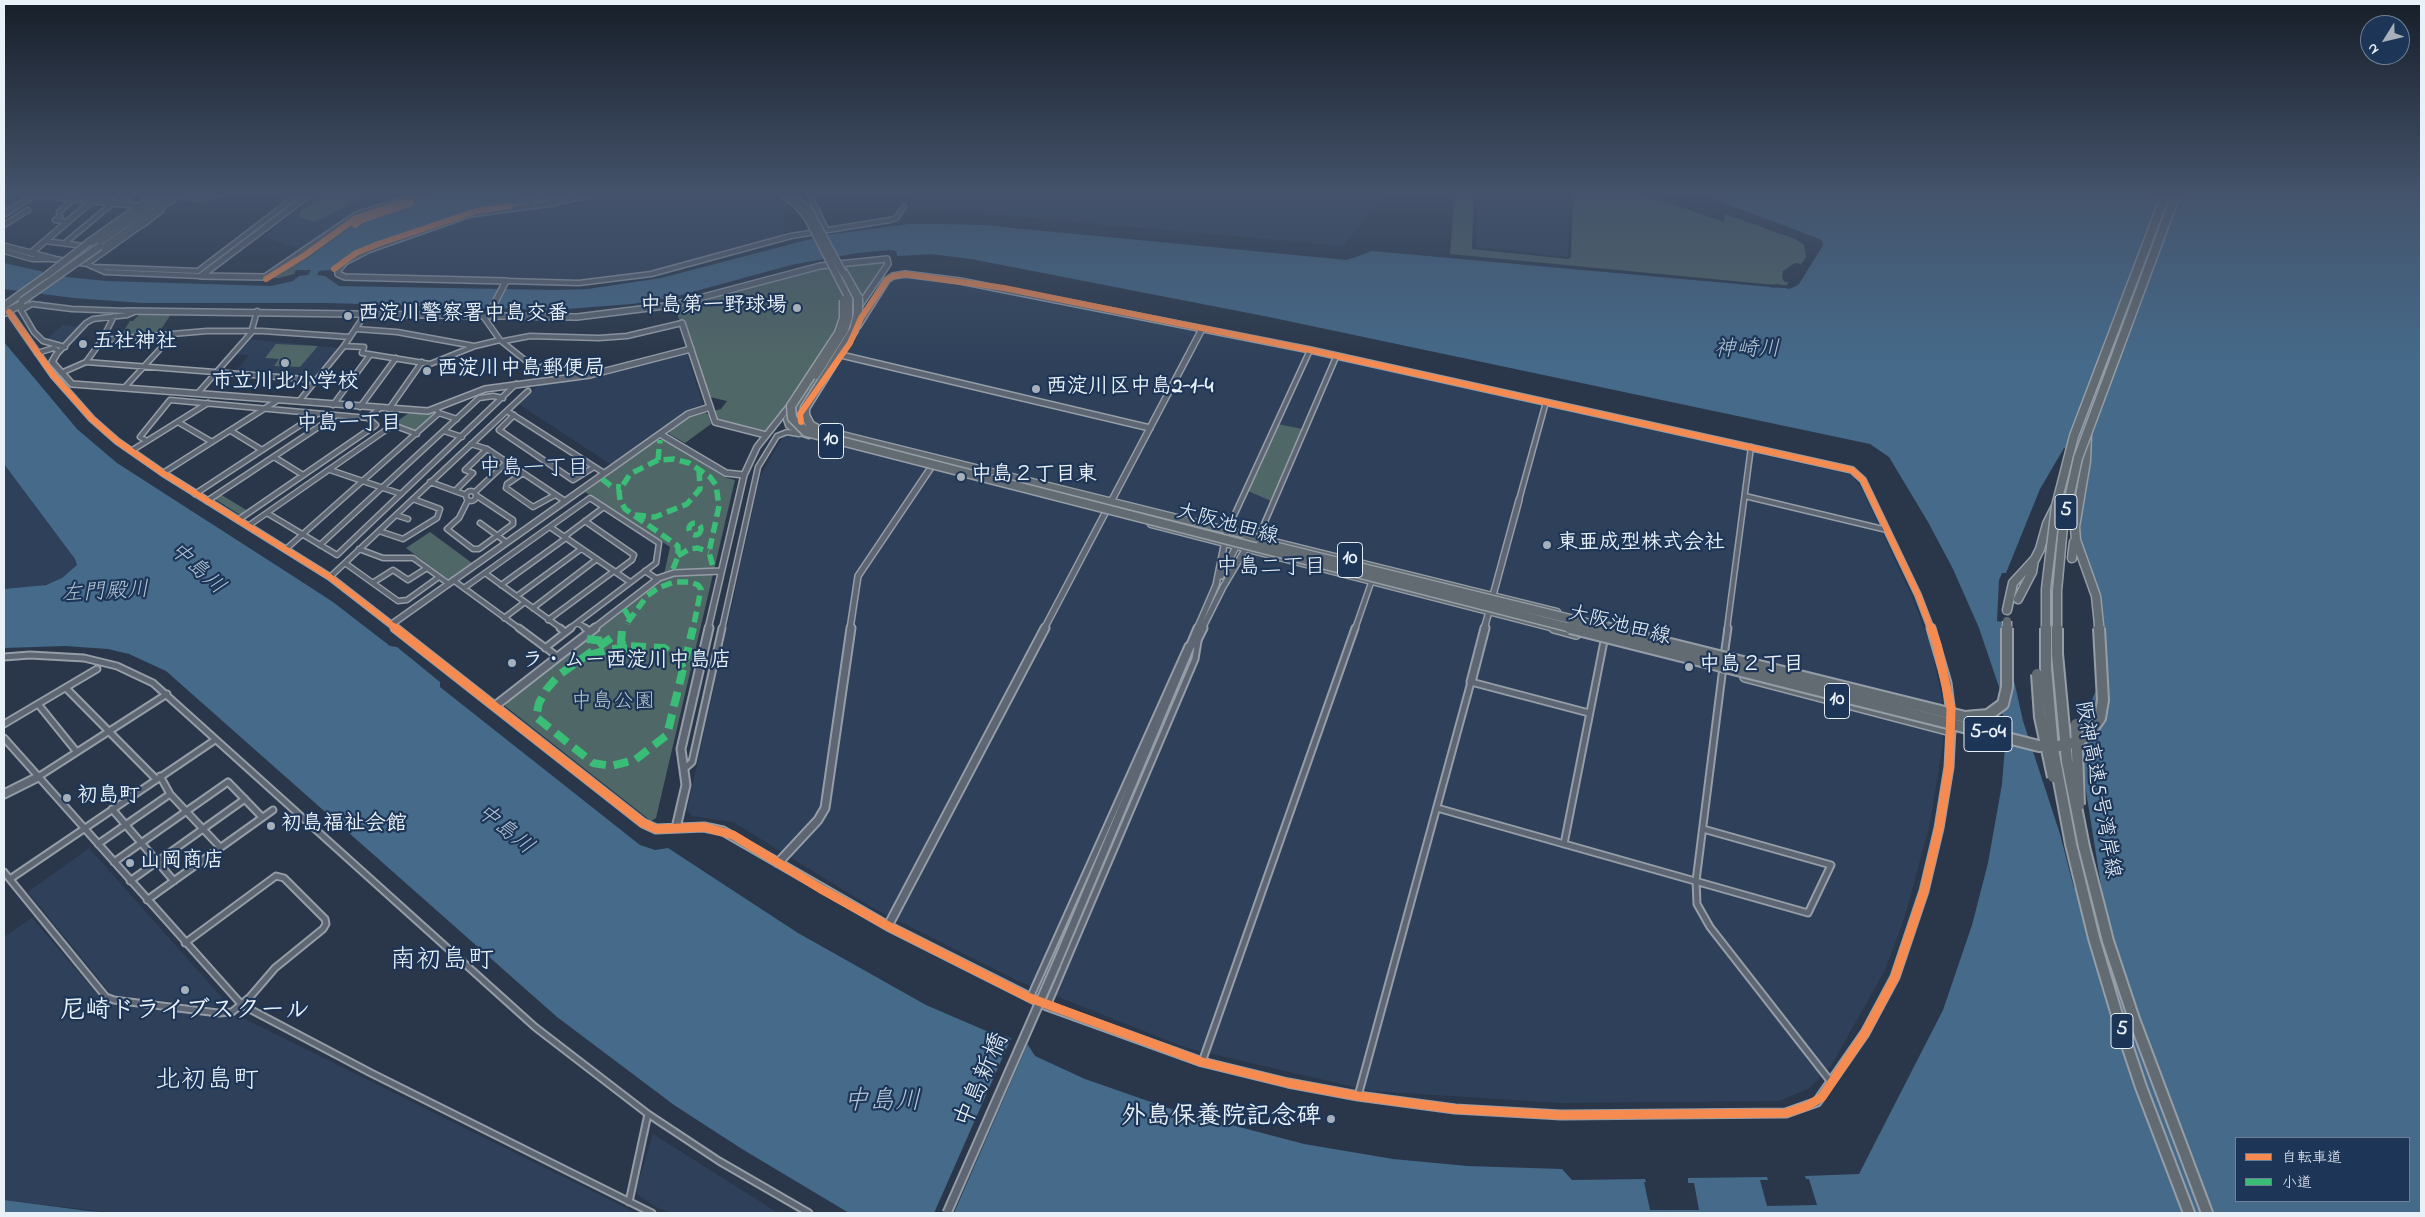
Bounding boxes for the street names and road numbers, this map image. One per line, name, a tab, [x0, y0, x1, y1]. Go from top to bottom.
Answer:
road number: 10	[818, 424, 844, 458]
road number: 5	[2055, 494, 2077, 530]
street label: 大阪池田線	[1173, 500, 1281, 552]
road number: 10	[1338, 542, 1362, 578]
street label: 大阪池田線	[1565, 602, 1673, 652]
road number: 10	[1824, 684, 1850, 718]
street label: 阪神高速5号湾岸線	[2068, 699, 2124, 881]
road number: 5-04	[1964, 716, 2012, 752]
road number: 5	[2111, 1014, 2133, 1048]
street label: 中島新橋	[951, 1029, 1017, 1133]

